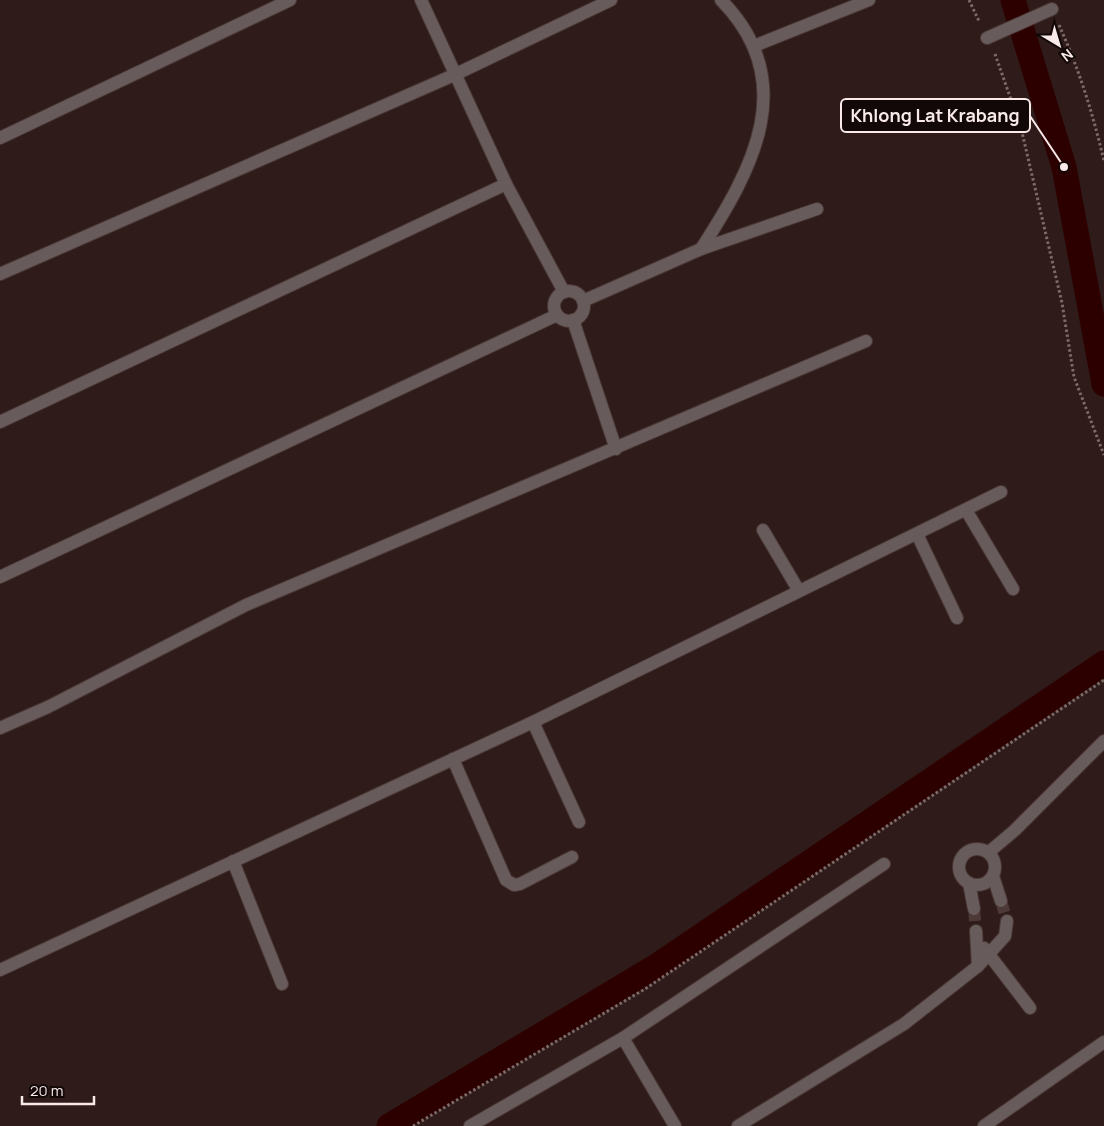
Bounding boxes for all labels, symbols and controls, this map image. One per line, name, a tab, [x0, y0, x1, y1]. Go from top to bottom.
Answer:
north arrow	[1034, 20, 1084, 70]
text: N	[1057, 45, 1077, 66]
callout: Khlong Lat Krabang	[841, 99, 1030, 132]
text: Khlong Lat Krabang	[850, 103, 1020, 127]
scale bar	[22, 1074, 95, 1106]
text: 20 m	[30, 1080, 63, 1101]

